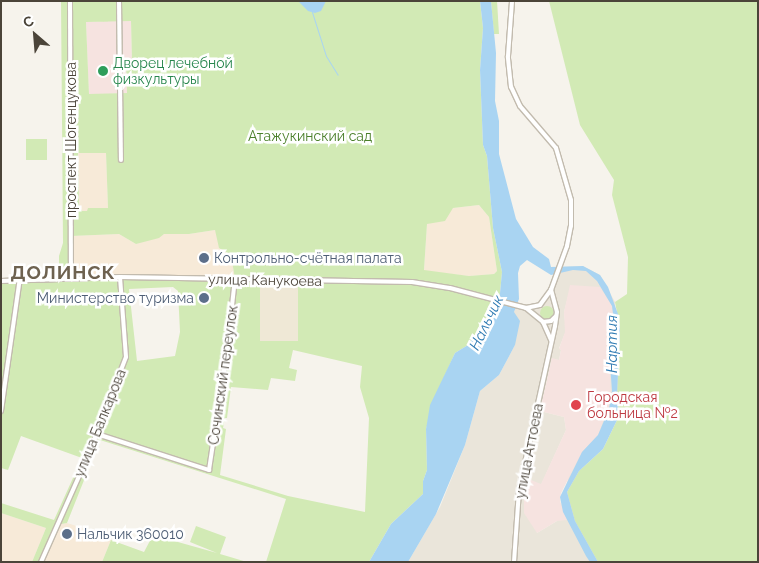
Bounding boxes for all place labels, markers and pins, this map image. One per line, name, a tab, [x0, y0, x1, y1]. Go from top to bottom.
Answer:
place label: Дворец лечебной физкультуры	[113, 55, 233, 88]
marker: Дворец лечебной физкультуры	[97, 65, 109, 77]
place label: Контрольно-счётная палата	[214, 250, 402, 266]
marker: Контрольно-счётная палата	[198, 252, 210, 264]
place label: Министерство туризма	[37, 290, 194, 306]
marker: Министерство туризма	[198, 292, 210, 304]
place label: Городская больница №2	[587, 389, 678, 422]
marker: Городская больница №2	[569, 398, 583, 412]
place label: Нальчик 360010	[77, 526, 184, 542]
marker: Нальчик 360010	[61, 528, 73, 540]

